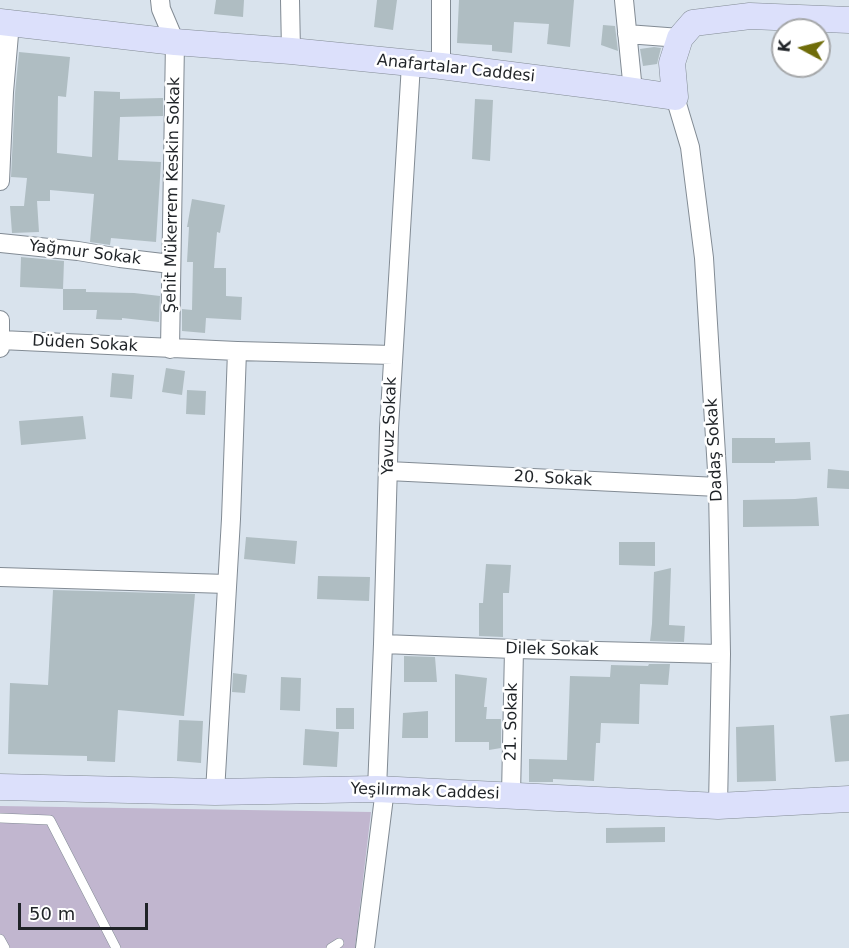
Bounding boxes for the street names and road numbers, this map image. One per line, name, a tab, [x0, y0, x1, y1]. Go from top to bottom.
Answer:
street label: Anafartalar Caddesi	[376, 51, 536, 87]
street label: Şehit Mükerrem Keskin Sokak	[161, 77, 185, 313]
street label: Yağmur Sokak	[28, 237, 142, 269]
street label: Düden Sokak	[32, 332, 138, 356]
street label: Yavuz Sokak	[379, 376, 401, 476]
street label: Dadaş Sokak	[703, 398, 727, 502]
street label: 20. Sokak	[513, 467, 593, 491]
street label: Dilek Sokak	[505, 640, 599, 660]
street label: 21. Sokak	[502, 683, 522, 761]
street label: Yeşilırmak Caddesi	[350, 780, 500, 804]

